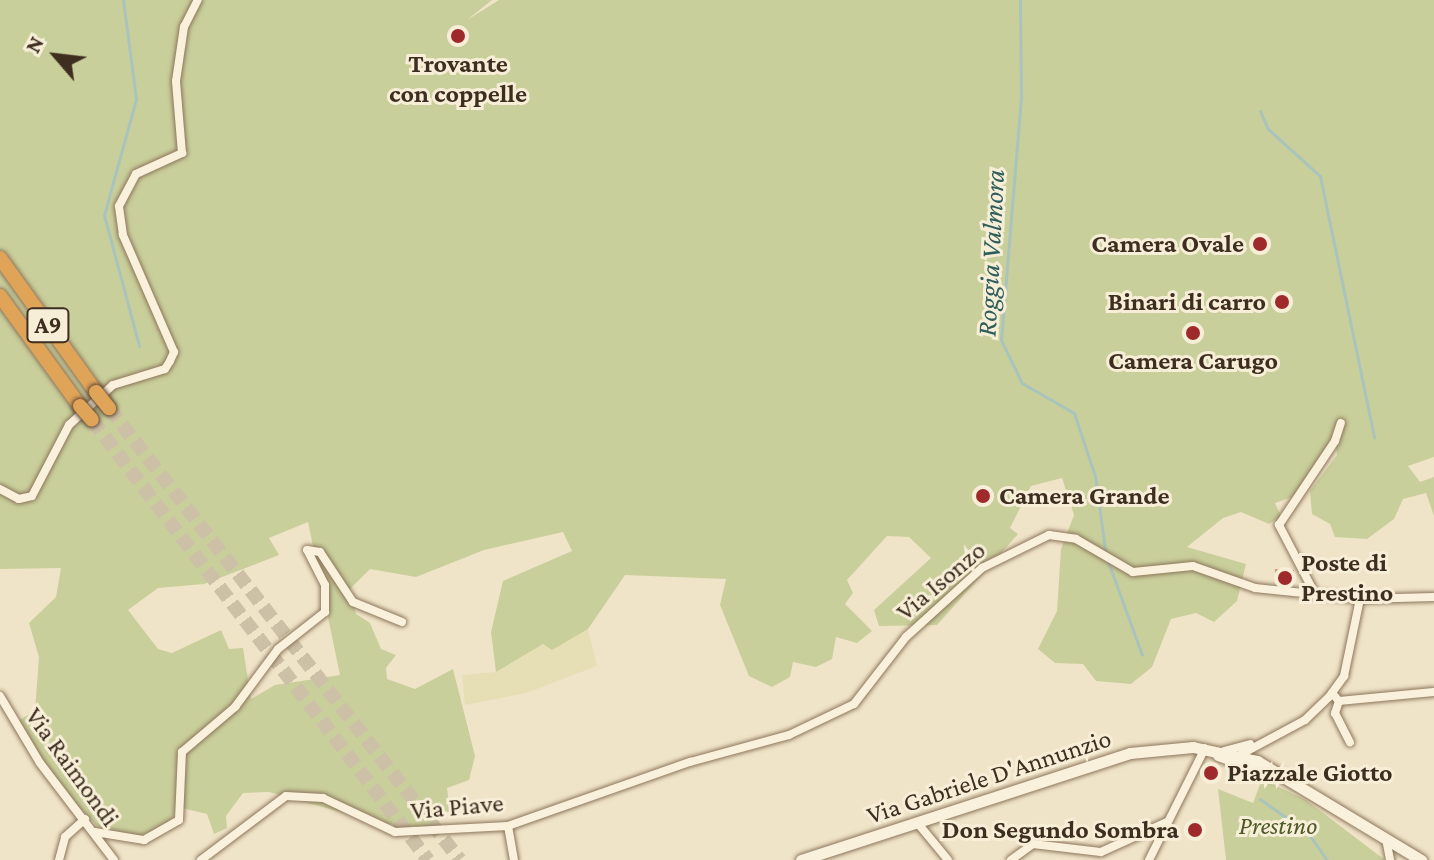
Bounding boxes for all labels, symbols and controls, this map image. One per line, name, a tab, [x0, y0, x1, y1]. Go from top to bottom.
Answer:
north arrow	[16, 16, 96, 96]
marker: Trovante con coppelle	[449, 27, 467, 45]
text: N	[20, 32, 49, 57]
place label: Trovante con coppelle	[389, 48, 527, 110]
water label: Roggia Valmora	[970, 168, 1012, 338]
place label: Camera Ovale	[1091, 228, 1244, 260]
marker: Camera Ovale	[1251, 235, 1269, 253]
place label: Binari di carro	[1108, 286, 1266, 318]
marker: Binari di carro	[1273, 293, 1291, 311]
road number: A9	[26, 305, 70, 345]
marker: Camera Carugo	[1184, 324, 1202, 342]
place label: Camera Carugo	[1108, 345, 1278, 377]
place label: Camera Grande	[999, 480, 1170, 512]
marker: Camera Grande	[974, 487, 992, 505]
street label: Via Isonzo	[890, 535, 992, 627]
place label: Poste di Prestino	[1301, 547, 1393, 608]
marker: Poste di Prestino	[1276, 569, 1294, 587]
street label: Via Raimondi	[18, 701, 126, 833]
street label: Via Gabriele D'Annunzio	[863, 723, 1115, 831]
place label: Piazzale Giotto	[1227, 757, 1393, 789]
marker: Piazzale Giotto	[1202, 764, 1220, 782]
street label: Via Piave	[409, 787, 505, 827]
park label: Prestino	[1239, 810, 1317, 842]
place label: Don Segundo Sombra	[942, 814, 1179, 846]
marker: Don Segundo Sombra	[1186, 821, 1204, 839]

